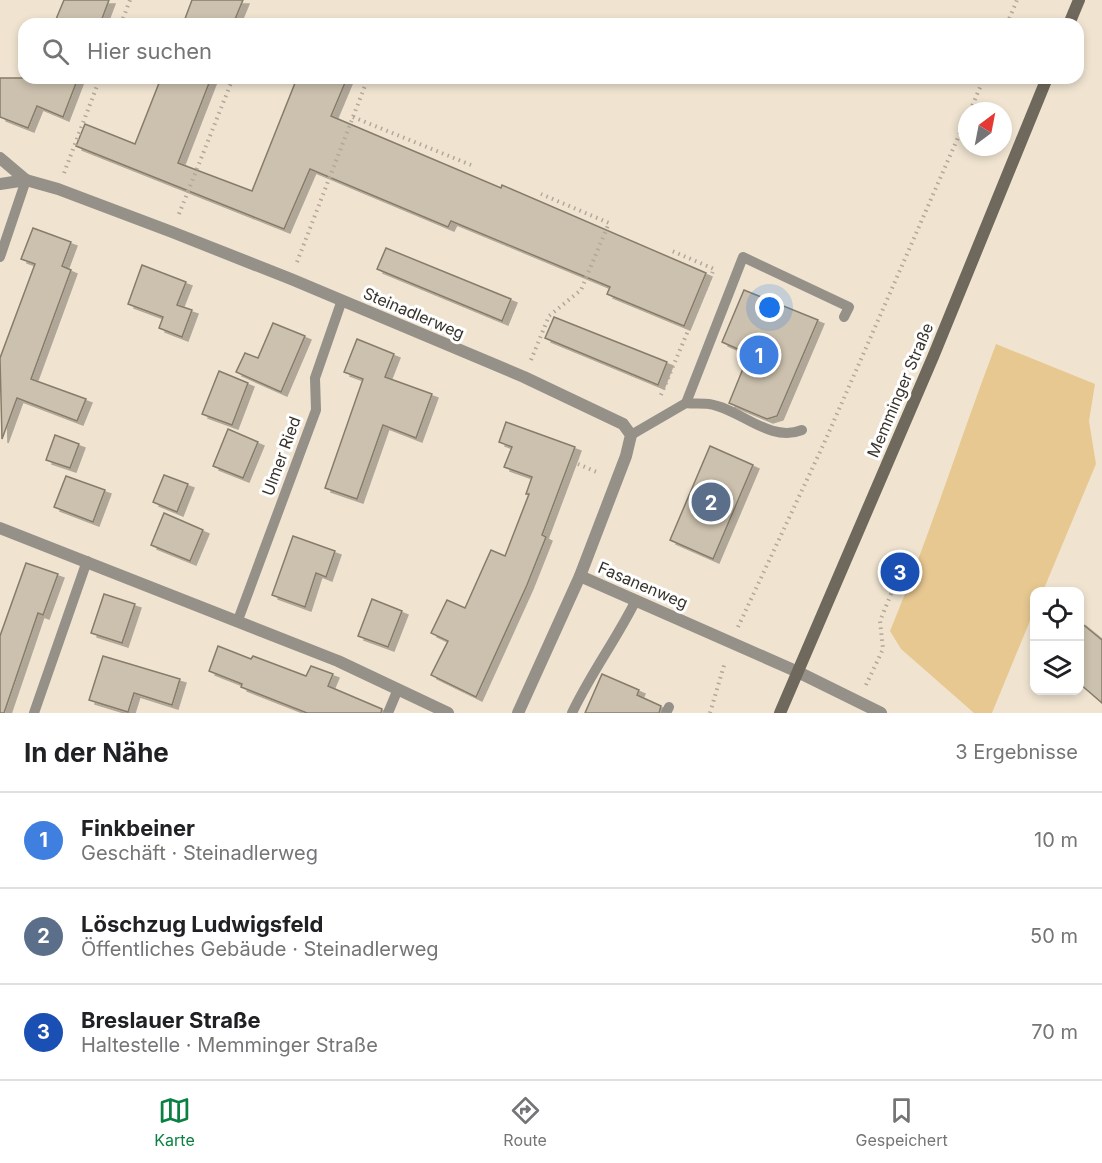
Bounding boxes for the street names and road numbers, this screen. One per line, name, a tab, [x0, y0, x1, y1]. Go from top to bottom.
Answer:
street label: Steinadlerweg	[360, 283, 468, 343]
street label: Memminger Straße	[863, 320, 937, 460]
street label: Ulmer Ried	[257, 414, 305, 498]
street label: Fasanenweg	[595, 557, 691, 613]

